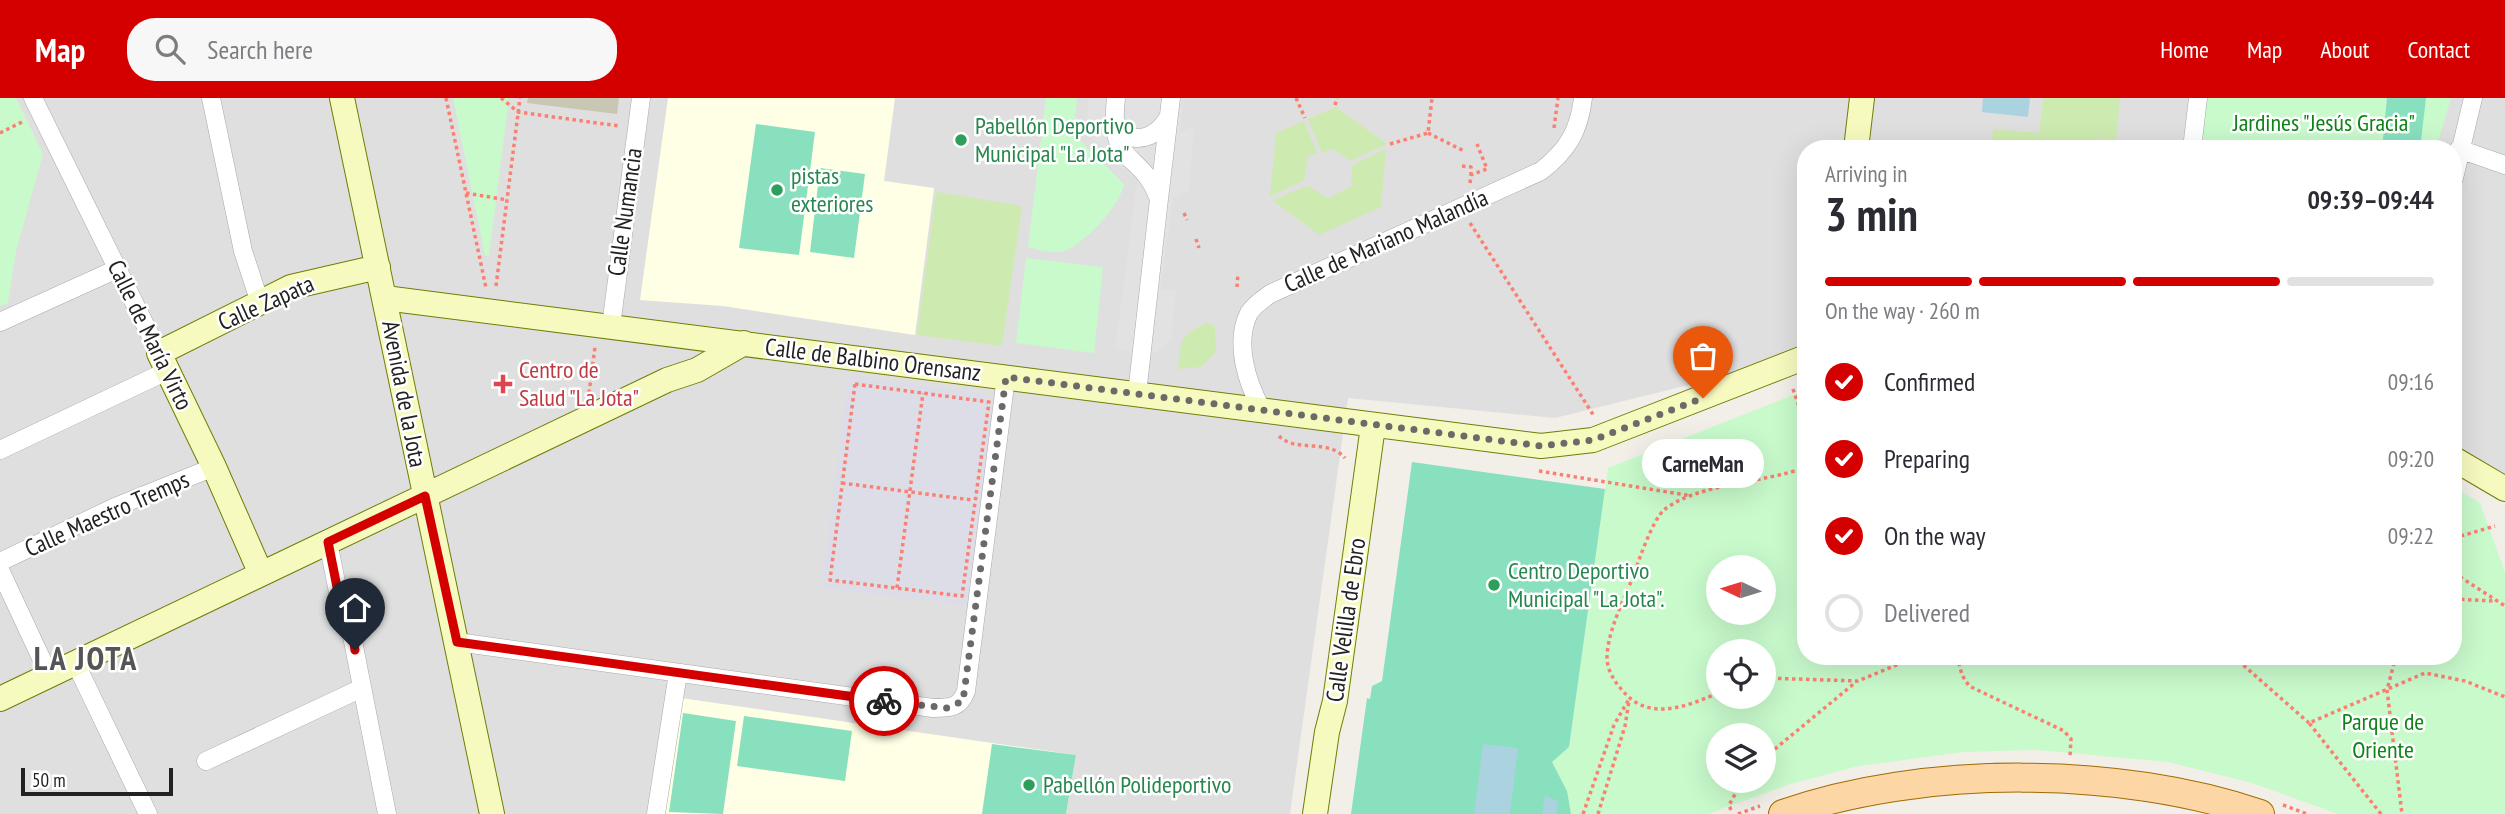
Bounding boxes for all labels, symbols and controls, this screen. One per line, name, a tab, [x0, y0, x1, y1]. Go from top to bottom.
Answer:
search box	[127, 18, 617, 81]
text: Map	[35, 28, 85, 71]
icon: search	[151, 30, 189, 68]
text: Search here	[207, 33, 313, 66]
text: Home	[2160, 34, 2209, 65]
text: Map	[2247, 34, 2282, 65]
text: About	[2320, 34, 2369, 65]
text: Contact	[2407, 34, 2470, 65]
park label: Jardines "Jesús Gracia"	[2232, 107, 2415, 138]
place label: Pabellón Deportivo Municipal "La Jota"	[975, 110, 1134, 169]
marker: Pabellón Deportivo Municipal "La Jota"	[953, 132, 969, 148]
street label: Calle Numancia	[600, 146, 649, 278]
text: Arriving in	[1825, 159, 1907, 188]
place label: pistas exteriores	[791, 160, 873, 219]
marker: pistas exteriores	[769, 182, 785, 198]
street label: Calle de Mariano Malandía	[1279, 182, 1493, 299]
text: 09:39–09:44	[2307, 183, 2434, 216]
text: 3 min	[1825, 184, 1918, 244]
street label: Calle de María Virto	[101, 255, 200, 415]
street label: Calle Zapata	[213, 268, 319, 337]
text: On the way · 260 m	[1825, 296, 1980, 325]
street label: Avenida de la Jota	[375, 318, 434, 470]
pin	[1673, 326, 1733, 398]
street label: Calle de Balbino Orensanz	[763, 331, 983, 388]
icon: bag	[1684, 337, 1722, 375]
place label: Centro de Salud "La Jota"	[519, 354, 639, 413]
icon: check	[1825, 363, 1863, 401]
text: Confirmed	[1884, 365, 1975, 398]
text: 09:16	[2388, 367, 2434, 396]
marker: Centro de Salud "La Jota"	[493, 374, 513, 394]
callout: CarneMan	[1642, 440, 1764, 489]
icon: check	[1825, 440, 1863, 478]
text: Preparing	[1884, 442, 1970, 475]
text: 09:20	[2388, 444, 2434, 473]
text: CarneMan	[1662, 449, 1744, 478]
street label: Calle Maestro Tremps	[20, 463, 194, 564]
icon: check	[1825, 517, 1863, 555]
text: On the way	[1884, 519, 1986, 552]
text: 09:22	[2388, 521, 2434, 550]
street label: Calle Velilla de Ebro	[1319, 536, 1372, 704]
place label: Centro Deportivo Municipal "La Jota".	[1508, 555, 1665, 614]
north arrow	[1706, 555, 1776, 625]
map controls	[1706, 555, 1776, 793]
marker: Centro Deportivo Municipal "La Jota".	[1486, 577, 1502, 593]
pin	[325, 578, 385, 650]
icon: home	[336, 589, 374, 627]
text: Delivered	[1884, 596, 1970, 629]
district label: LA JOTA	[34, 637, 138, 679]
button: locate	[1706, 639, 1776, 709]
courier	[849, 666, 919, 736]
icon: bike	[865, 682, 903, 720]
park label: Parque de Oriente	[2342, 706, 2424, 765]
button: layers	[1706, 723, 1776, 793]
scale bar	[21, 765, 173, 797]
text: 50 m	[32, 768, 66, 792]
place label: Pabellón Polideportivo	[1043, 769, 1231, 800]
marker: Pabellón Polideportivo	[1021, 777, 1037, 793]

